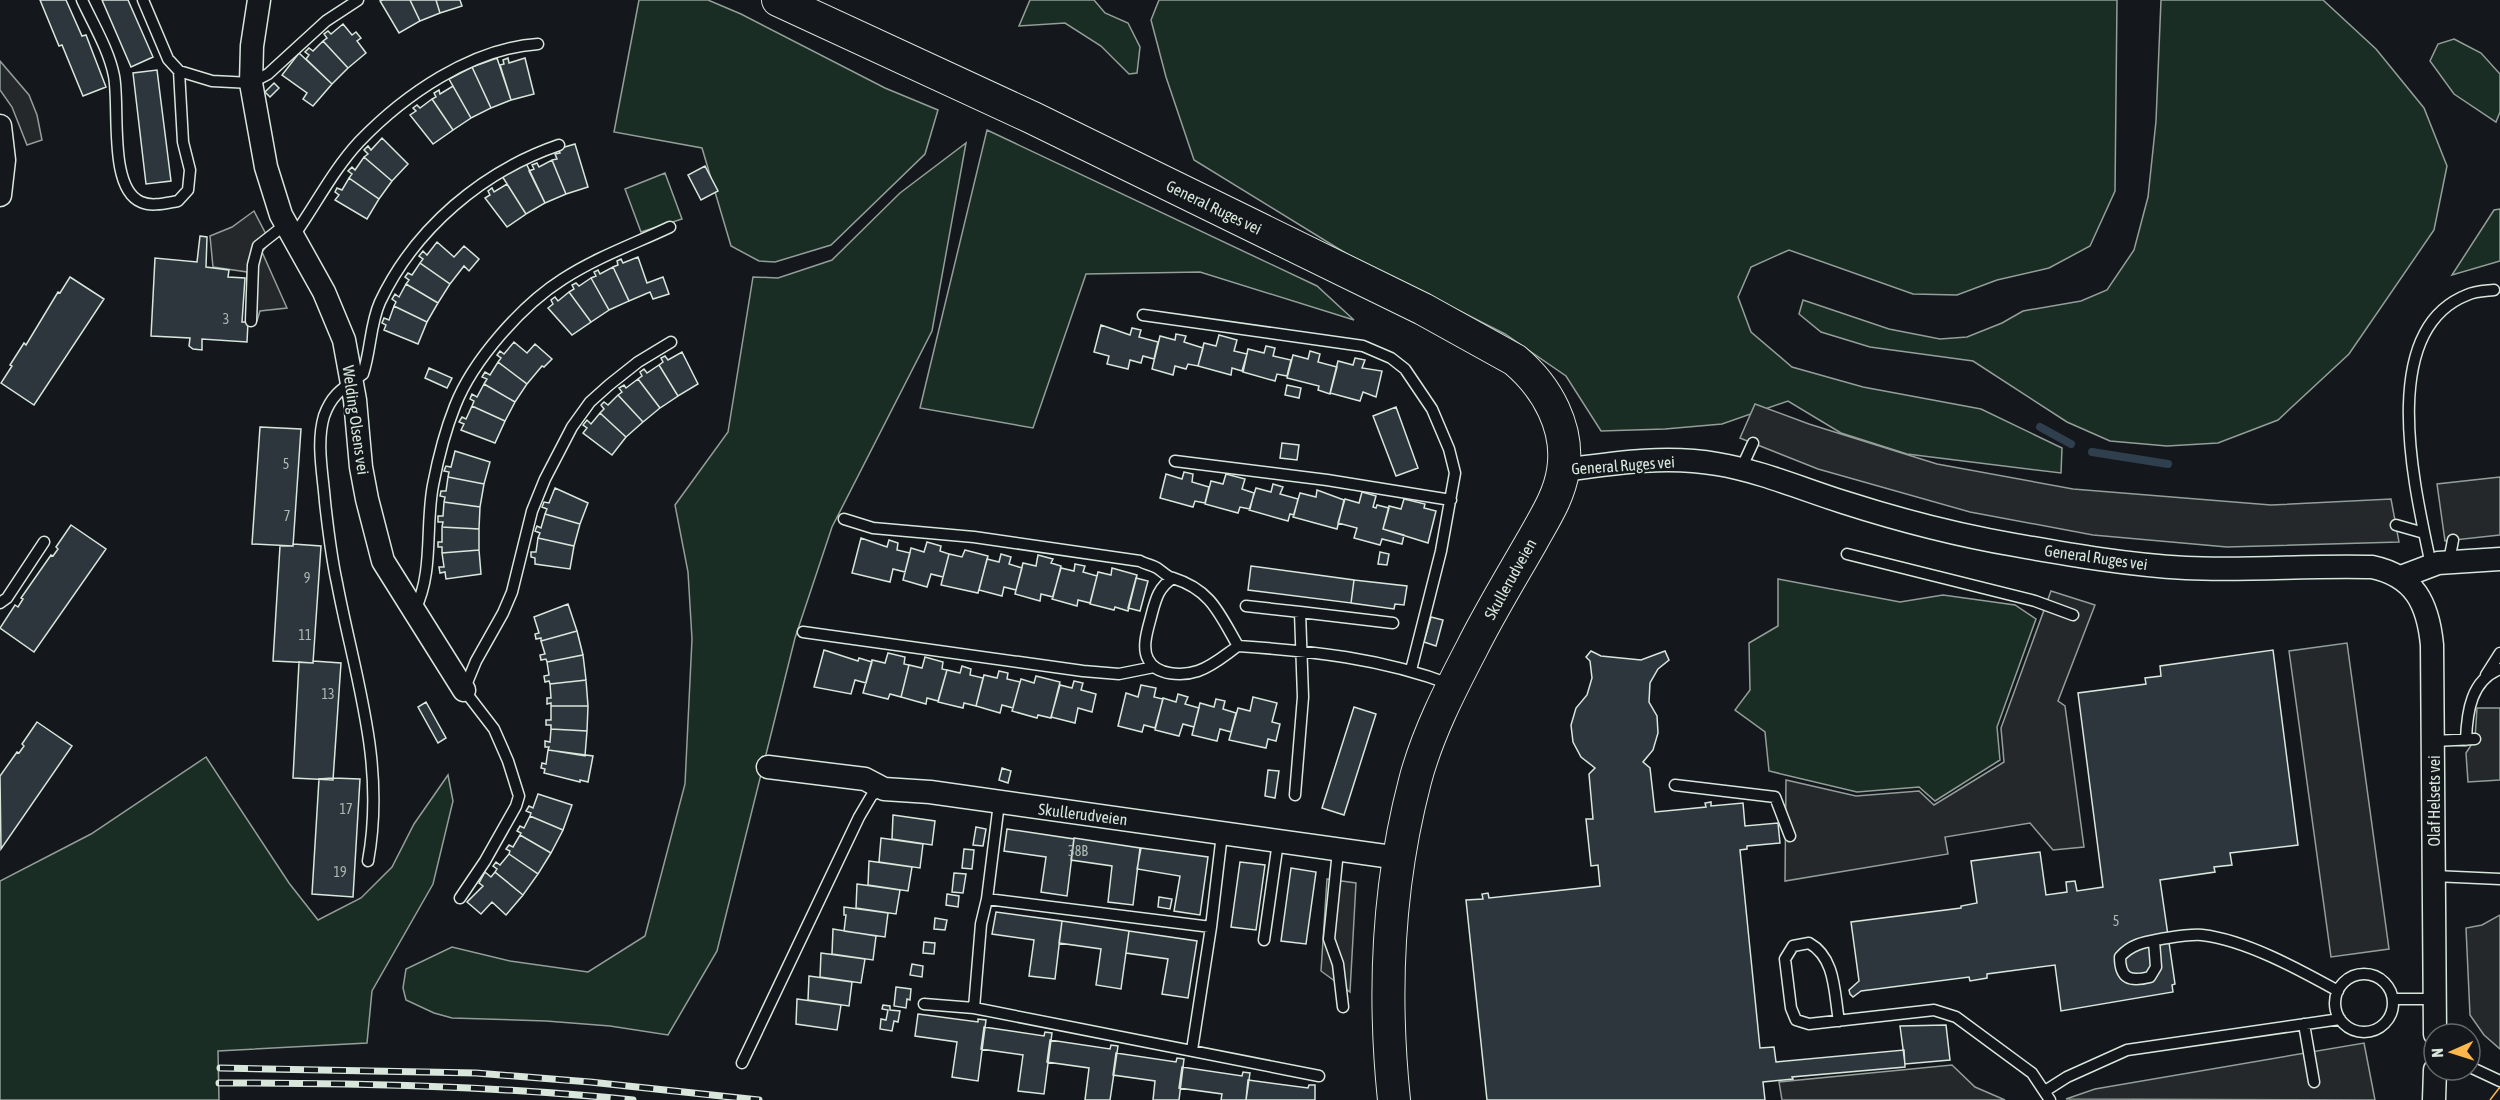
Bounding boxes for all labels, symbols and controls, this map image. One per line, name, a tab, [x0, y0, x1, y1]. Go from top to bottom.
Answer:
street label: General Ruges vei	[1163, 176, 1265, 239]
house number: 3	[223, 311, 229, 327]
street label: Welding Olsens vei	[338, 364, 373, 476]
street label: General Ruges vei	[1571, 452, 1675, 479]
house number: 5	[283, 456, 289, 472]
house number: 7	[284, 508, 290, 524]
street label: Skullerudveien	[1480, 535, 1540, 623]
street label: General Ruges vei	[2043, 541, 2149, 574]
house number: 9	[304, 570, 310, 586]
house number: 11	[298, 627, 312, 643]
house number: 13	[321, 686, 335, 702]
street label: Olaf Helsets vei	[2425, 755, 2443, 847]
street label: Skullerudveien	[1037, 800, 1129, 828]
house number: 17	[339, 801, 353, 817]
house number: 38B	[1068, 843, 1088, 859]
house number: 19	[333, 864, 347, 880]
house number: 5	[2113, 913, 2119, 929]
north arrow	[2422, 1022, 2482, 1082]
text: N	[2428, 1048, 2446, 1058]

